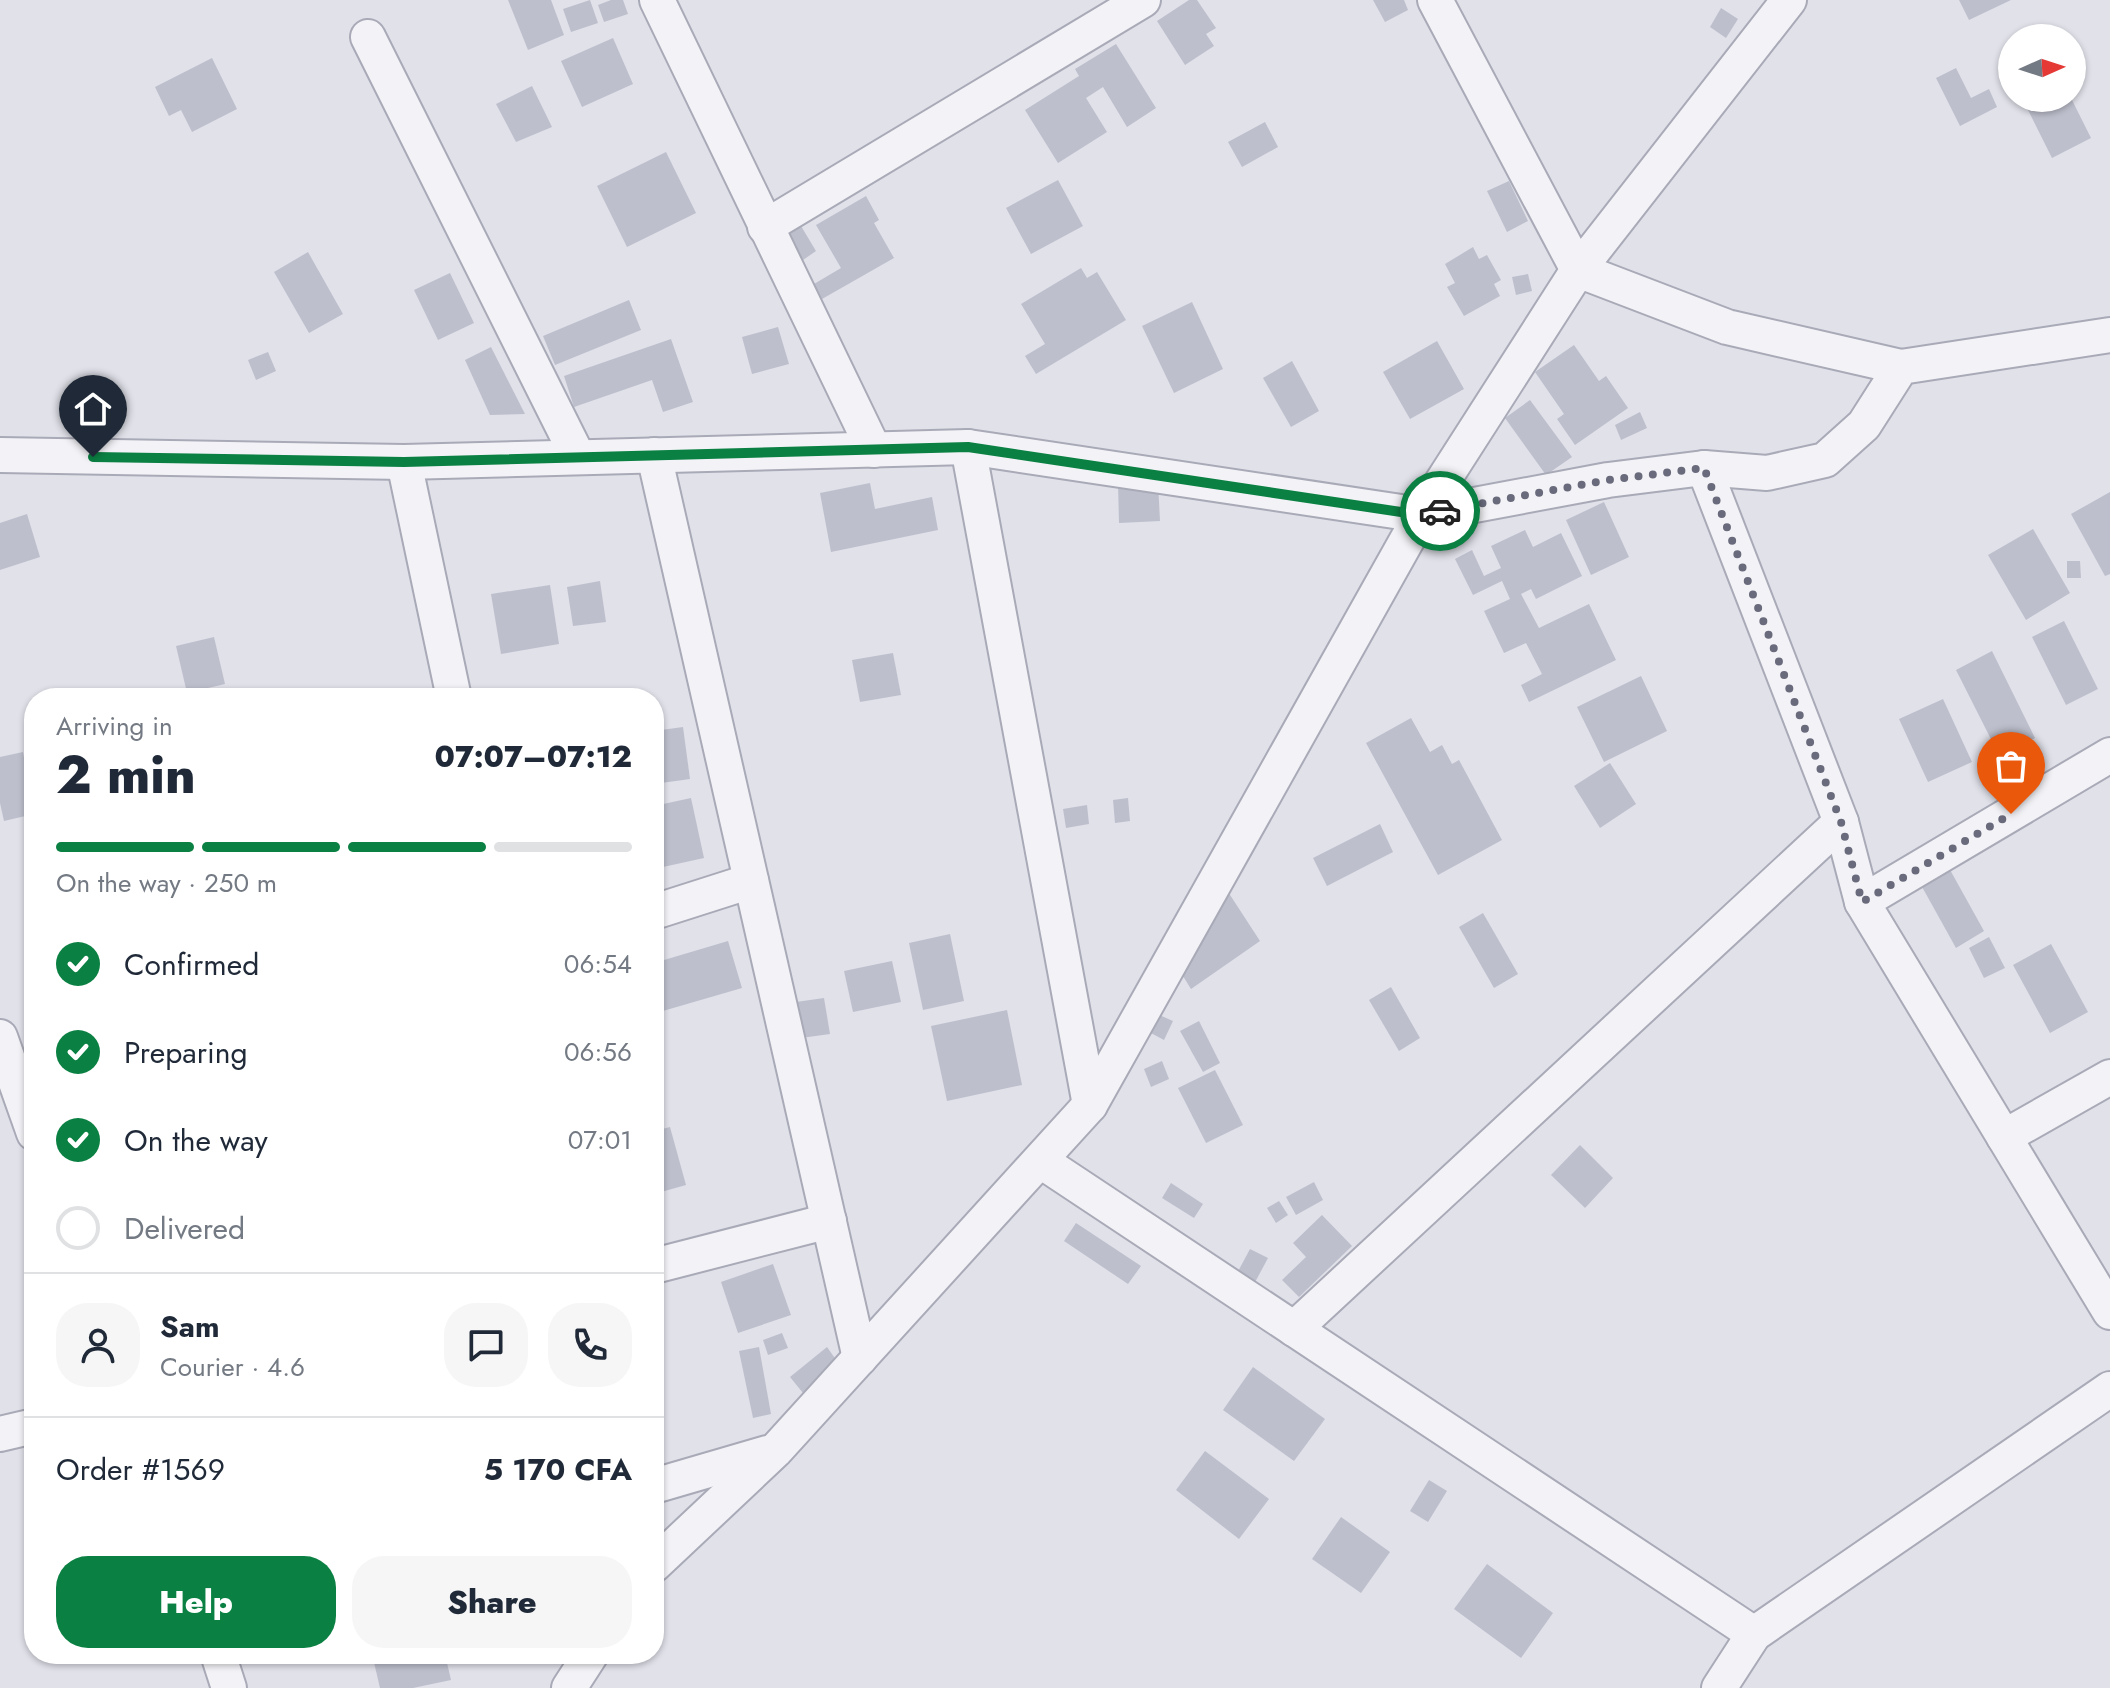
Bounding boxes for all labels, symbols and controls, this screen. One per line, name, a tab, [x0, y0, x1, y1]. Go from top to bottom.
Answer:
north arrow	[1998, 24, 2086, 112]
map controls	[1998, 24, 2086, 112]
pin	[59, 375, 127, 457]
icon: home	[71, 387, 115, 431]
courier	[1400, 471, 1480, 551]
icon: car	[1418, 489, 1462, 533]
text: Arriving in	[56, 707, 173, 745]
pin	[1977, 732, 2045, 814]
text: 07:07–07:12	[434, 735, 632, 778]
text: 2 min	[56, 737, 196, 813]
icon: bag	[1989, 744, 2033, 788]
text: On the way · 250 m	[56, 864, 277, 902]
icon: check	[56, 942, 100, 986]
text: Confirmed	[124, 943, 259, 986]
text: 06:54	[564, 945, 632, 983]
icon: check	[56, 1030, 100, 1074]
text: Preparing	[124, 1031, 248, 1074]
text: 06:56	[564, 1033, 632, 1071]
icon: check	[56, 1118, 100, 1162]
text: On the way	[124, 1119, 268, 1162]
text: 07:01	[568, 1121, 632, 1159]
text: Delivered	[124, 1207, 245, 1250]
button: person	[56, 1303, 140, 1387]
button: chat	[444, 1303, 528, 1387]
button: phone	[548, 1303, 632, 1387]
text: Sam	[160, 1305, 220, 1348]
text: Courier · 4.6	[160, 1348, 305, 1386]
text: Order #1569	[56, 1448, 225, 1491]
text: 5 170 CFA	[484, 1448, 632, 1491]
button: Help	[56, 1556, 336, 1648]
button: Share	[352, 1556, 632, 1648]

